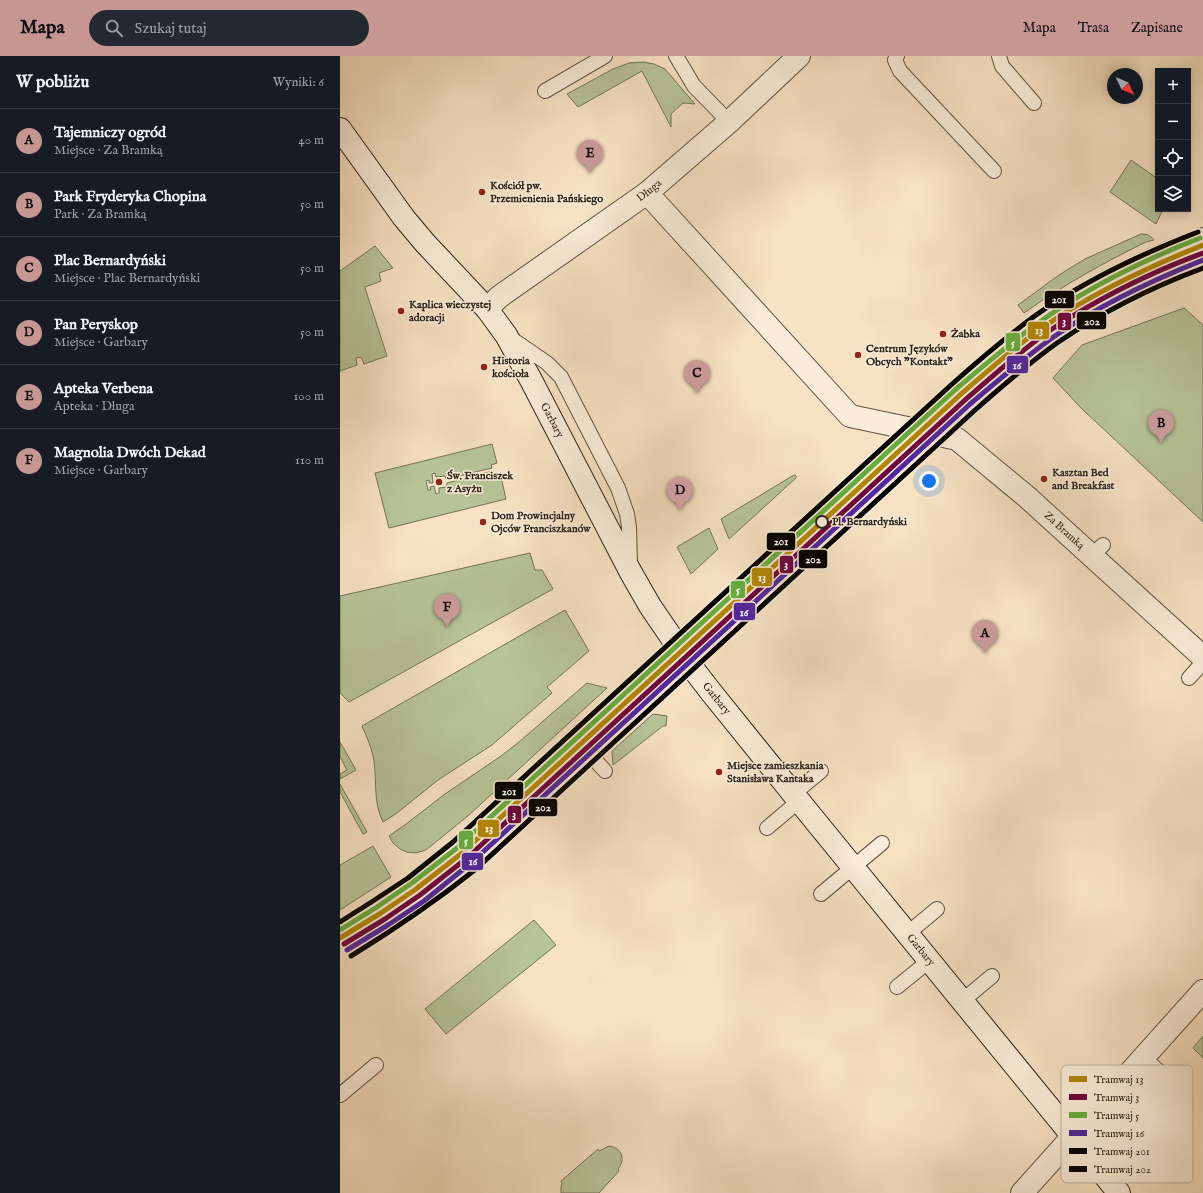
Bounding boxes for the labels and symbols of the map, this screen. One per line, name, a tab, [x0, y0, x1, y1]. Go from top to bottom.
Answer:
north arrow	[1107, 68, 1143, 104]
pin: E	[577, 140, 603, 173]
street label: Długa	[634, 176, 665, 205]
place label: Kościół pw. Przemienienia Pańskiego	[490, 179, 603, 206]
marker: Kościół pw. Przemienienia Pańskiego	[477, 187, 487, 197]
line badge: 201	[1044, 290, 1075, 309]
text: 201	[1052, 293, 1066, 307]
place label: Kaplica wieczystej adoracji	[409, 298, 491, 325]
marker: Kaplica wieczystej adoracji	[396, 306, 406, 316]
line badge: 202	[1076, 311, 1107, 330]
line badge: 3	[1057, 312, 1072, 331]
text: 3	[1062, 315, 1066, 329]
text: 202	[1084, 315, 1101, 329]
line badge: 13	[1027, 321, 1050, 340]
text: 13	[1035, 324, 1043, 338]
place label: Żabka	[951, 327, 980, 341]
marker: Żabka	[938, 329, 948, 339]
line badge: 5	[1005, 332, 1021, 352]
text: 5	[1011, 336, 1015, 350]
place label: Centrum Języków Obcych "Kontakt"	[866, 342, 953, 369]
marker: Centrum Języków Obcych "Kontakt"	[853, 350, 863, 360]
place label: Historia kościoła	[491, 354, 530, 381]
line badge: 16	[1006, 355, 1029, 374]
text: 16	[1013, 359, 1023, 373]
pin: C	[684, 360, 710, 393]
marker: Historia kościoła	[479, 362, 489, 372]
street label: Garbary	[537, 400, 567, 441]
pin: B	[1148, 410, 1174, 443]
place label: Kasztan Bed and Breakfast	[1052, 466, 1114, 493]
place label: Św. Franciszek z Asyżu	[447, 469, 514, 496]
your location	[919, 471, 939, 491]
marker: Kasztan Bed and Breakfast	[1039, 474, 1049, 484]
marker: Św. Franciszek z Asyżu	[434, 477, 444, 487]
pin: D	[667, 477, 693, 510]
place label: Dom Prowincjalny Ojców Franciszkanów	[491, 509, 591, 536]
street label: Za Bramką	[1041, 509, 1088, 554]
marker: Pl. Bernardyński	[815, 515, 829, 529]
place label: Pl. Bernardyński	[832, 515, 907, 529]
marker: Dom Prowincjalny Ojców Franciszkanów	[478, 517, 488, 527]
line badge: 201	[766, 532, 796, 551]
text: 201	[774, 535, 788, 549]
line badge: 202	[798, 549, 828, 569]
text: 202	[805, 553, 822, 567]
line badge: 3	[779, 555, 794, 574]
text: 3	[784, 558, 788, 572]
line badge: 13	[751, 567, 773, 587]
text: 13	[758, 571, 766, 585]
line badge: 5	[730, 580, 746, 599]
text: 5	[736, 583, 740, 597]
pin: F	[434, 594, 460, 627]
line badge: 16	[733, 602, 756, 621]
text: 16	[740, 606, 750, 620]
pin: A	[972, 620, 998, 653]
street label: Garbary	[699, 680, 734, 718]
place label: Miejsce zamieszkania Stanisława Kantaka	[727, 759, 824, 786]
marker: Miejsce zamieszkania Stanisława Kantaka	[714, 767, 724, 777]
line badge: 201	[494, 781, 524, 800]
text: 201	[502, 785, 516, 799]
line badge: 202	[528, 798, 558, 817]
text: 202	[535, 801, 552, 815]
line badge: 3	[507, 805, 522, 824]
text: 3	[512, 808, 516, 822]
line badge: 13	[477, 819, 500, 838]
text: 13	[485, 822, 493, 836]
line badge: 5	[458, 830, 474, 850]
text: 5	[464, 834, 468, 848]
line badge: 16	[461, 852, 484, 871]
text: 16	[469, 855, 479, 869]
street label: Garbary	[903, 931, 938, 970]
legend	[1061, 1065, 1193, 1183]
text: Tramwaj 13	[1094, 1073, 1144, 1087]
text: Tramwaj 3	[1094, 1091, 1139, 1105]
text: Tramwaj 5	[1094, 1109, 1139, 1123]
text: Tramwaj 16	[1094, 1127, 1144, 1141]
text: Tramwaj 201	[1094, 1145, 1150, 1159]
text: Tramwaj 202	[1094, 1163, 1151, 1177]

